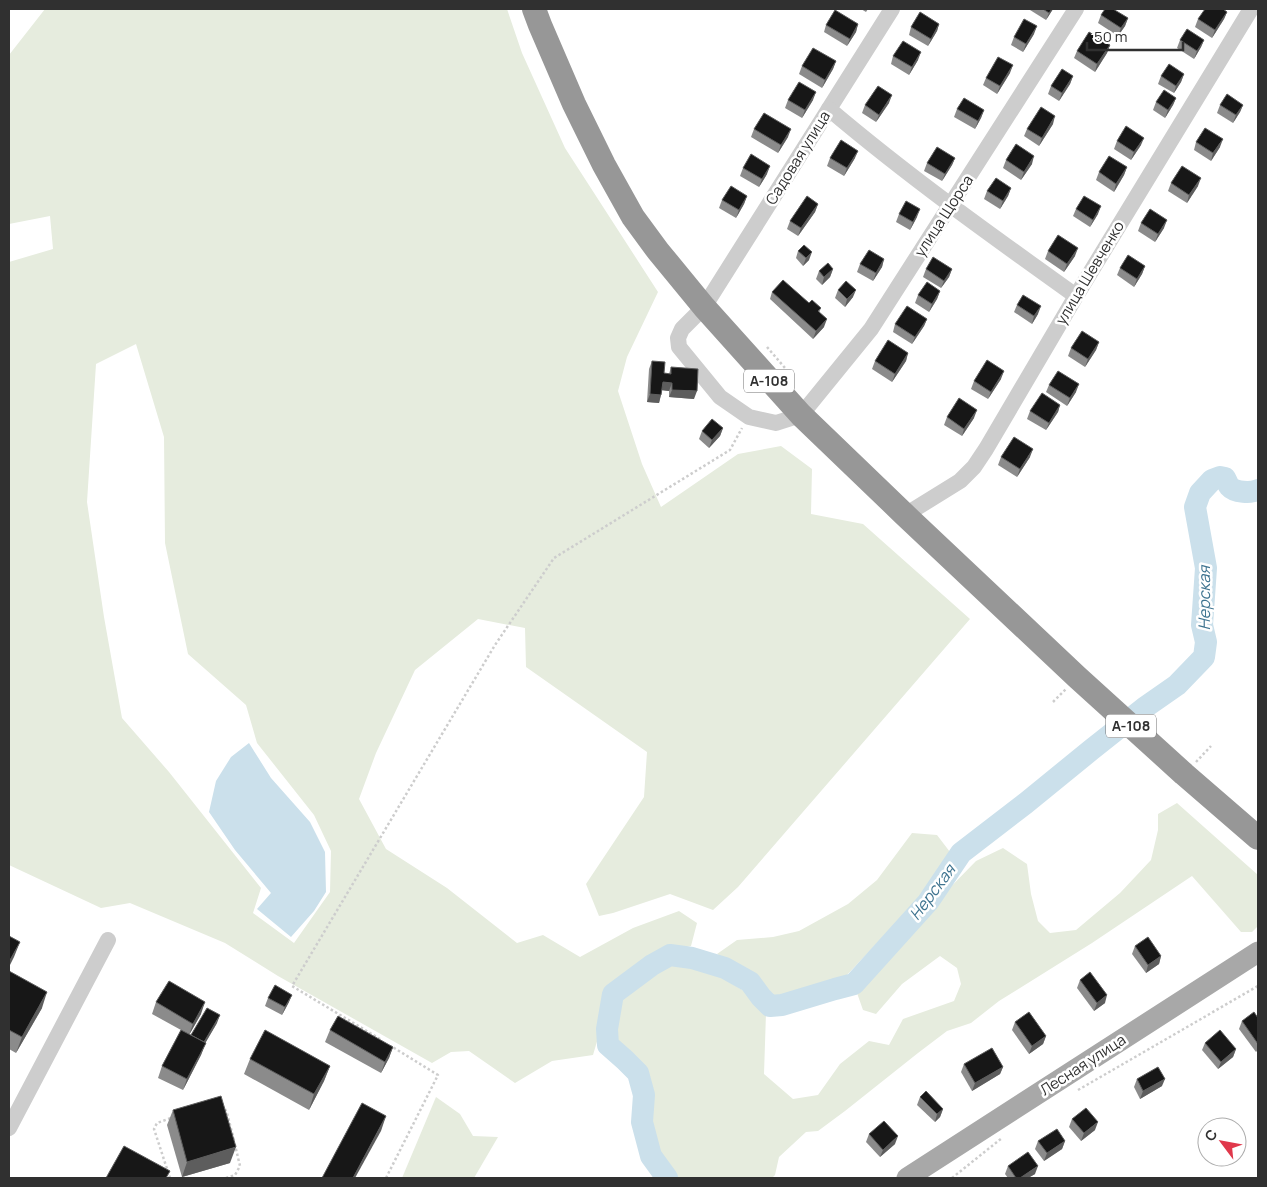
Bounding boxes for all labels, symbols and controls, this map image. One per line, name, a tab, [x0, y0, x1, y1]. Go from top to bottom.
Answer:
scale bar	[1087, 20, 1183, 52]
text: 50 m	[1094, 26, 1128, 47]
street label: Садовая улица	[760, 107, 835, 209]
street label: улица Щорса	[909, 171, 978, 261]
street label: улица Шевченко	[1050, 217, 1129, 329]
road number: А-108	[744, 370, 794, 392]
water label: Нерская	[1193, 565, 1215, 630]
road number: А-108	[1106, 714, 1156, 738]
water label: Нерская	[904, 859, 961, 924]
street label: Лесная улица	[1036, 1029, 1130, 1100]
north arrow	[1197, 1117, 1247, 1167]
text: С	[1200, 1125, 1221, 1144]

